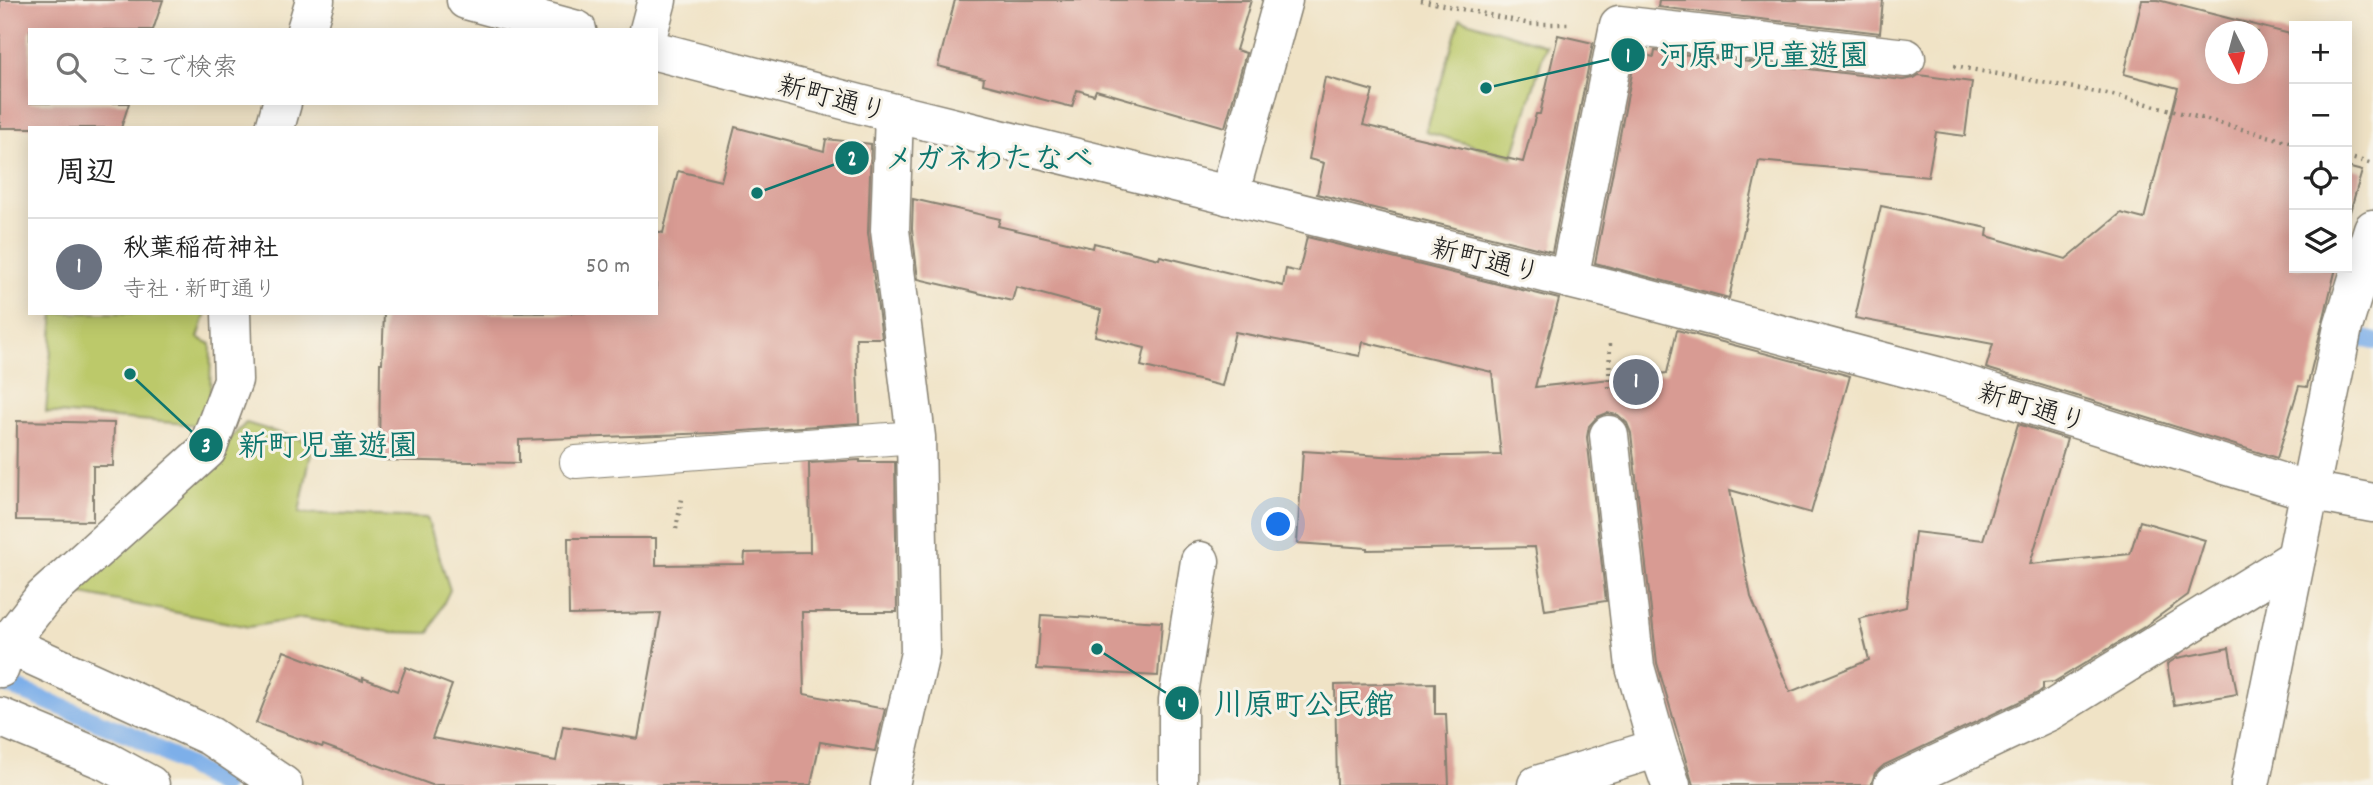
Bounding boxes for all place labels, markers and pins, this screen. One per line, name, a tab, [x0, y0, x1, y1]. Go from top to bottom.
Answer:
callout: 河原町児童遊園	[1610, 29, 1883, 80]
callout: メガネわたなべ	[835, 132, 1108, 183]
pin: 1	[1613, 356, 1659, 408]
callout: 新町児童遊園	[189, 419, 432, 470]
callout: 川原町公民館	[1165, 678, 1408, 729]

